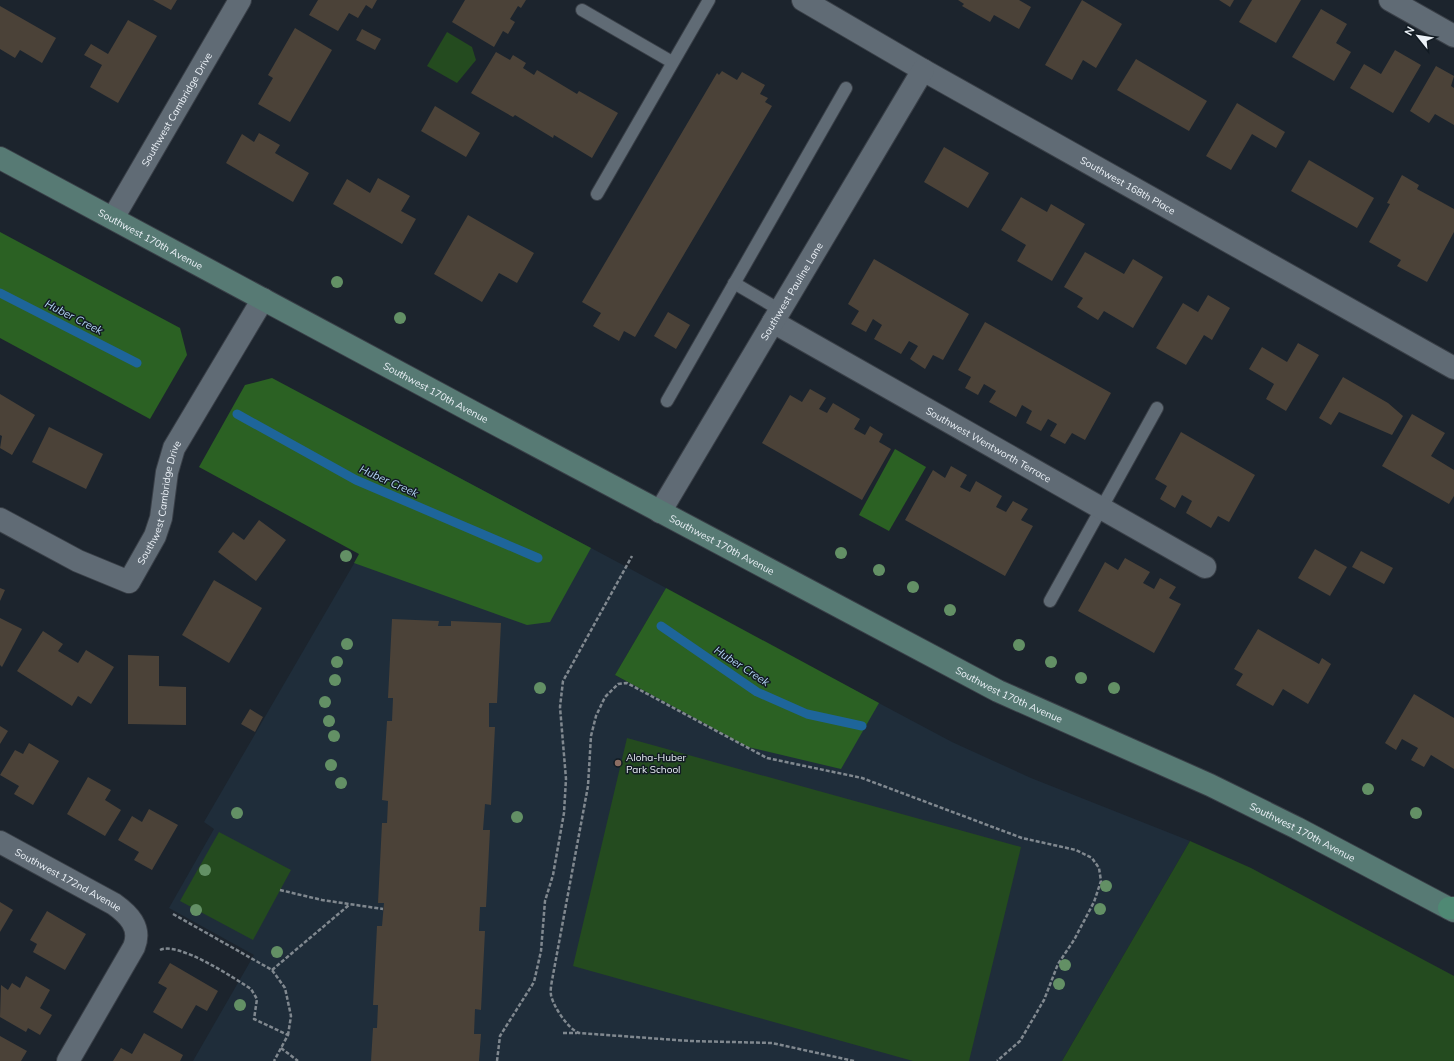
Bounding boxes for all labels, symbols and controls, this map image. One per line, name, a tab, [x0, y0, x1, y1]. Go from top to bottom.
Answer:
north arrow	[1398, 16, 1438, 56]
text: N	[1401, 24, 1417, 38]
street label: Southwest Cambridge Drive	[139, 50, 215, 169]
street label: Southwest 168th Place	[1078, 154, 1178, 217]
street label: Southwest 170th Avenue	[96, 206, 205, 273]
street label: Southwest Pauline Lane	[758, 240, 826, 343]
water label: Huber Creek	[43, 296, 106, 338]
street label: Southwest 170th Avenue	[381, 359, 490, 426]
street label: Southwest Wentworth Terrace	[923, 404, 1054, 485]
street label: Southwest Cambridge Drive	[134, 438, 184, 567]
water label: Huber Creek	[357, 462, 421, 500]
street label: Southwest 170th Avenue	[667, 512, 777, 578]
water label: Huber Creek	[712, 643, 773, 689]
street label: Southwest 170th Avenue	[953, 664, 1065, 726]
place label: Aloha-Huber Park School	[626, 751, 686, 776]
marker: Aloha-Huber Park School	[613, 758, 623, 768]
street label: Southwest 170th Avenue	[1247, 800, 1357, 865]
street label: Southwest 172nd Avenue	[13, 845, 124, 914]

